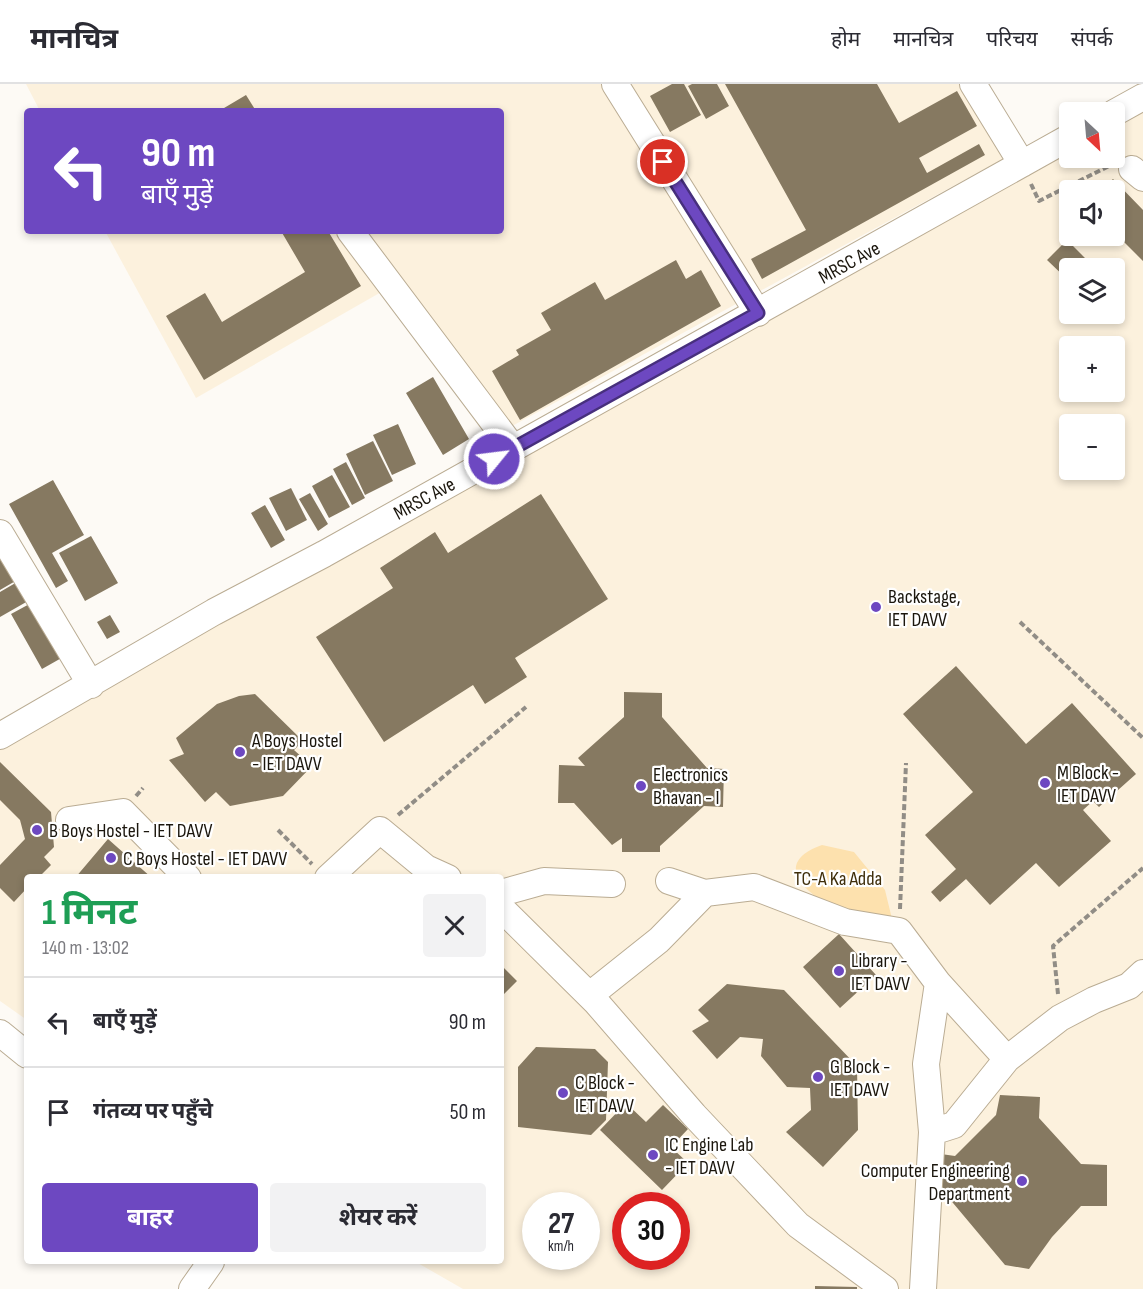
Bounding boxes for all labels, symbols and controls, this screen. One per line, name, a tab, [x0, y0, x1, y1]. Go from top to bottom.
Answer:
text: मानचित्र	[30, 23, 118, 56]
text: होम	[831, 27, 860, 52]
text: मानचित्र	[893, 27, 953, 52]
text: परिचय	[986, 27, 1038, 52]
text: संपर्क	[1071, 27, 1113, 52]
north arrow	[1059, 102, 1125, 168]
map controls	[1059, 102, 1125, 480]
text: 90 m	[141, 128, 215, 179]
icon: left	[42, 132, 120, 210]
pin	[637, 136, 688, 187]
icon: arrive	[646, 145, 679, 178]
text: बाएँ मुड़ें	[141, 179, 213, 211]
button: sound	[1059, 180, 1125, 246]
street label: MRSC Ave	[815, 236, 884, 289]
button: layers	[1059, 258, 1125, 324]
button: +	[1059, 336, 1125, 402]
button: −	[1059, 414, 1125, 480]
position arrow	[462, 427, 526, 491]
street label: MRSC Ave	[390, 472, 459, 525]
place label: Backstage, IET DAVV	[888, 585, 961, 632]
marker: Backstage, IET DAVV	[869, 600, 883, 614]
place label: A Boys Hostel - IET DAVV	[251, 729, 342, 776]
marker: A Boys Hostel - IET DAVV	[233, 745, 247, 759]
place label: M Block - IET DAVV	[1057, 761, 1119, 808]
place label: Electronics Bhavan - I	[653, 763, 728, 810]
marker: M Block - IET DAVV	[1038, 776, 1052, 790]
marker: Electronics Bhavan - I	[634, 779, 648, 793]
place label: B Boys Hostel - IET DAVV	[49, 819, 212, 843]
marker: B Boys Hostel - IET DAVV	[30, 823, 44, 837]
place label: C Boys Hostel - IET DAVV	[123, 847, 287, 871]
marker: C Boys Hostel - IET DAVV	[104, 851, 118, 865]
park label: TC-A Ka Adda	[794, 867, 882, 891]
text: 1 मिनट	[42, 892, 137, 935]
button: close	[423, 894, 486, 957]
text: 140 m · 13:02	[42, 936, 129, 960]
place label: Library - IET DAVV	[851, 949, 910, 996]
marker: Library - IET DAVV	[832, 964, 846, 978]
icon: left	[42, 1006, 75, 1039]
text: बाएँ मुड़ें	[93, 1008, 157, 1035]
text: 90 m	[449, 1009, 486, 1036]
place label: G Block - IET DAVV	[830, 1055, 890, 1102]
marker: G Block - IET DAVV	[811, 1070, 825, 1084]
place label: C Block - IET DAVV	[575, 1071, 635, 1118]
marker: C Block - IET DAVV	[556, 1086, 570, 1100]
icon: arrive	[42, 1096, 75, 1129]
text: गंतव्य पर पहुँचे	[93, 1098, 213, 1125]
text: 50 m	[450, 1099, 486, 1126]
place label: IC Engine Lab - IET DAVV	[665, 1133, 754, 1180]
marker: IC Engine Lab - IET DAVV	[646, 1148, 660, 1162]
place label: Computer Engineering Department	[861, 1159, 1010, 1206]
marker: Computer Engineering Department	[1015, 1174, 1029, 1188]
button: बाहर	[42, 1183, 258, 1252]
button: शेयर करें	[270, 1183, 486, 1252]
speed limit sign: 30	[612, 1192, 690, 1270]
text: 27	[548, 1206, 574, 1242]
text: km/h	[548, 1237, 574, 1256]

